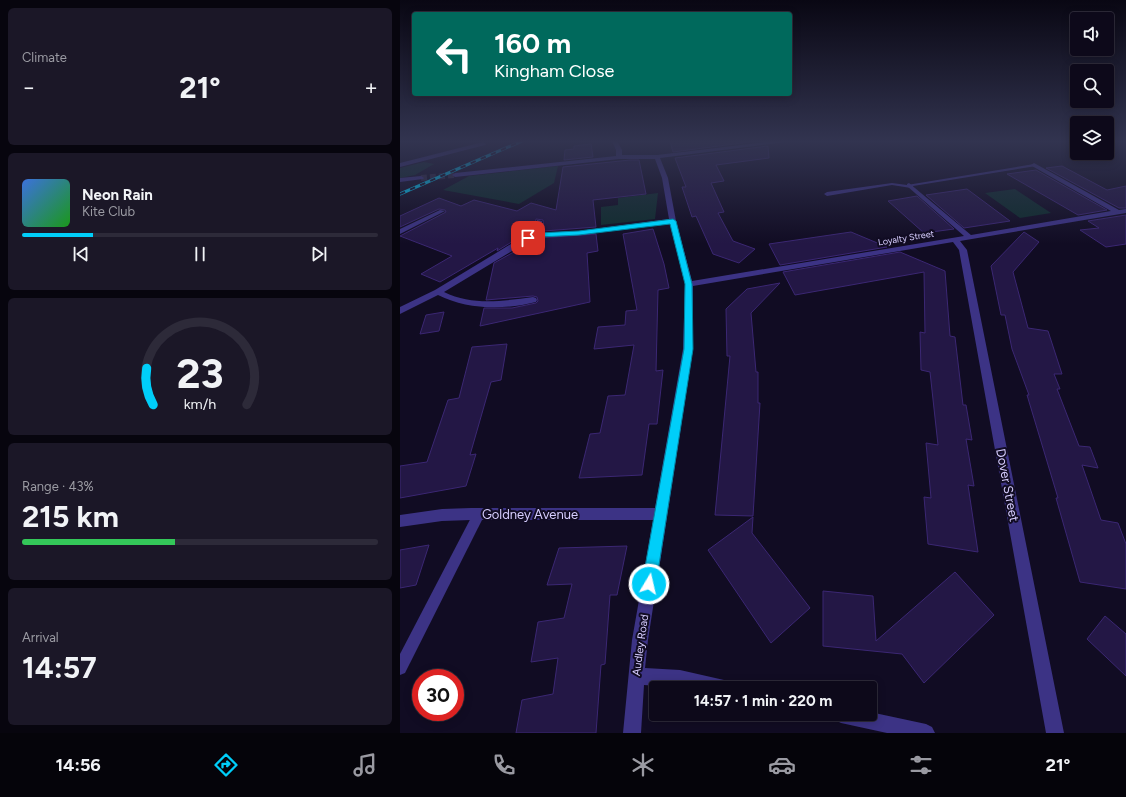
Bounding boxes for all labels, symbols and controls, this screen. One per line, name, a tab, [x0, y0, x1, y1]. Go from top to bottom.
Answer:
map controls	[1070, 12, 1114, 160]
button: sound	[1070, 12, 1114, 56]
text: 160 m	[494, 26, 571, 60]
icon: left	[428, 28, 480, 80]
text: Climate	[22, 50, 67, 65]
text: Kingham Close	[494, 60, 614, 82]
button: search	[1070, 64, 1114, 108]
text: 21°	[179, 69, 221, 106]
text: −	[22, 74, 36, 101]
text: +	[364, 74, 378, 101]
button: layers	[1070, 116, 1114, 160]
text: Neon Rain	[82, 186, 153, 204]
text: Kite Club	[82, 204, 135, 219]
pin	[511, 221, 545, 255]
icon: arrive	[517, 227, 539, 249]
street label: Loyalty Street	[877, 228, 935, 247]
icon: previous	[70, 243, 92, 265]
icon: pause	[189, 243, 211, 265]
icon: next	[308, 243, 330, 265]
text: 23	[176, 347, 224, 397]
text: km/h	[184, 394, 216, 412]
street label: Dover Street	[993, 447, 1022, 523]
text: Range · 43%	[22, 479, 94, 494]
text: 215 km	[22, 498, 119, 535]
street label: Goldney Avenue	[482, 507, 578, 522]
position arrow	[628, 563, 670, 605]
street label: Audley Road	[630, 613, 651, 677]
text: Arrival	[22, 630, 59, 645]
text: 14:57	[22, 649, 97, 686]
speed limit sign: 30	[412, 669, 464, 721]
text: 14:57 · 1 min · 220 m	[694, 692, 832, 710]
icon: directions	[212, 751, 240, 779]
icon: music	[351, 751, 379, 779]
icon: phone	[490, 751, 518, 779]
icon: climate	[629, 751, 657, 779]
icon: car	[768, 751, 796, 779]
icon: filters	[907, 751, 935, 779]
text: 14:56	[55, 754, 101, 776]
text: 21°	[1046, 754, 1070, 776]

